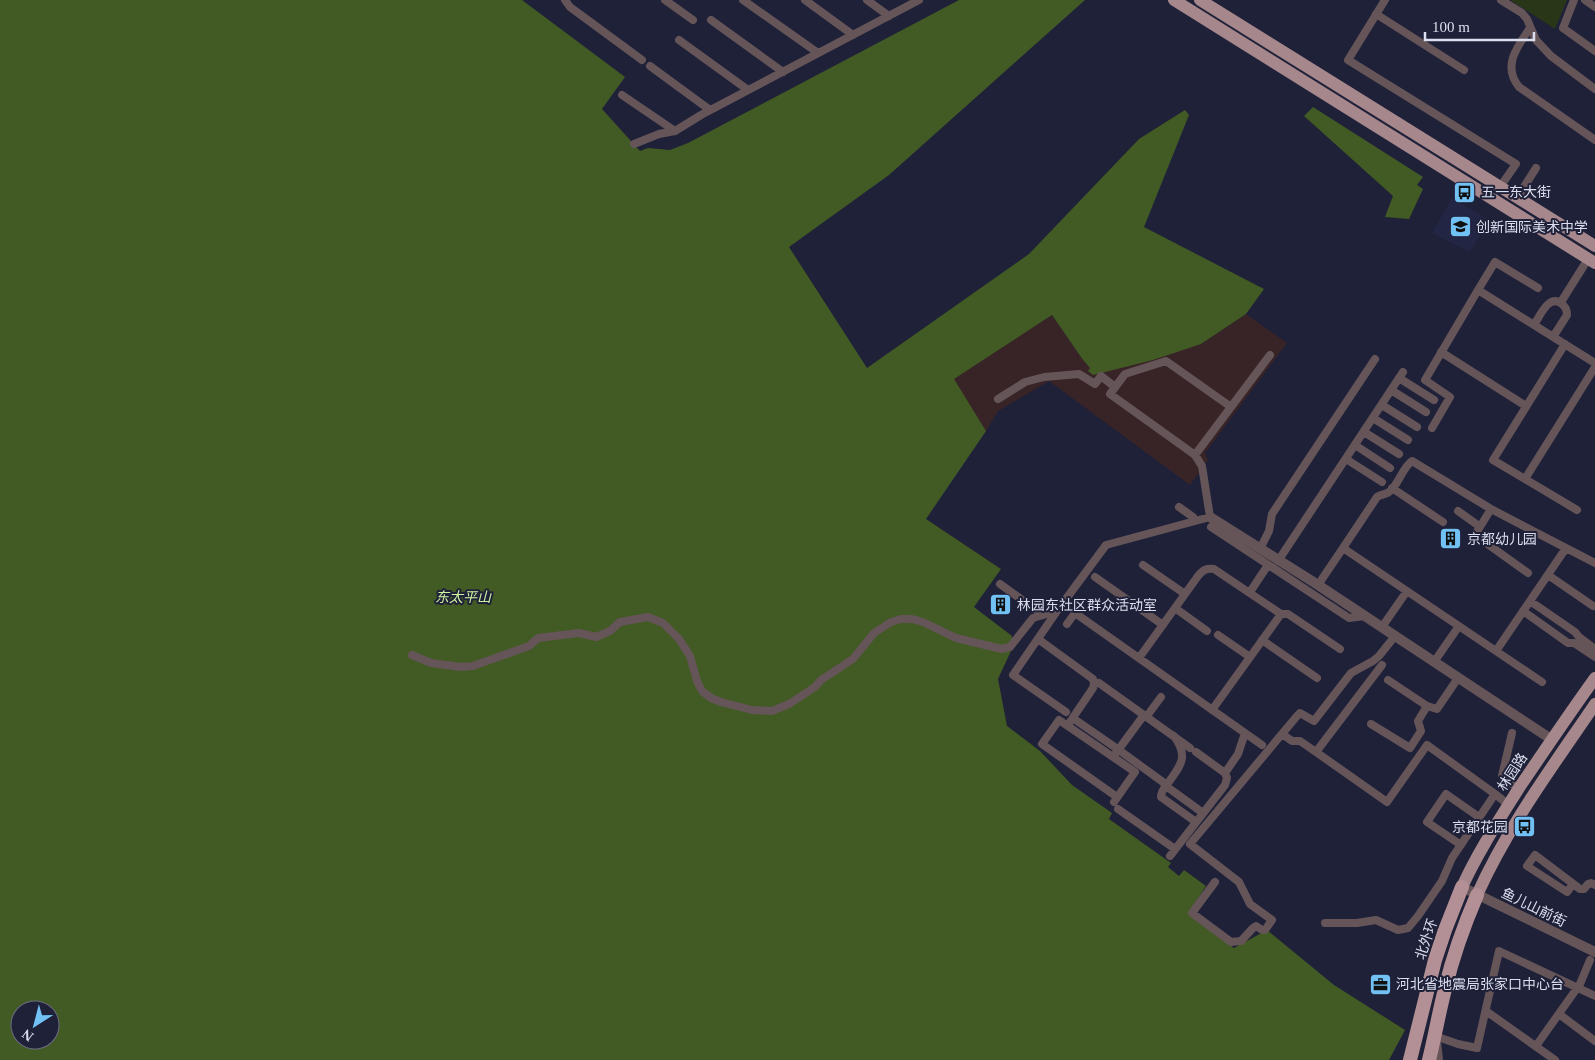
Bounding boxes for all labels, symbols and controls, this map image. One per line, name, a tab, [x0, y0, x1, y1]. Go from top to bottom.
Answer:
scale bar	[1425, 10, 1534, 42]
text: 100 m	[1432, 19, 1470, 35]
bus stop icon: 五一东大街	[1453, 180, 1477, 204]
place label: 五一东大街	[1481, 185, 1551, 200]
school or university icon: 创新国际美术中学	[1448, 215, 1472, 239]
place label: 创新国际美术中学	[1476, 219, 1588, 235]
building icon: 京都幼儿园	[1439, 527, 1463, 551]
place label: 京都幼儿园	[1467, 532, 1537, 547]
park label: 东太平山	[435, 590, 492, 605]
building icon: 林园东社区群众活动室	[989, 593, 1013, 617]
place label: 林园东社区群众活动室	[1017, 597, 1157, 613]
street label: 林园路	[1495, 751, 1530, 794]
bus stop icon: 京都花园	[1512, 815, 1536, 839]
place label: 京都花园	[1452, 820, 1508, 835]
street label: 鱼儿山前街	[1499, 884, 1569, 930]
street label: 北外环	[1412, 917, 1440, 961]
office icon: 河北省地震局张家口中心台	[1368, 972, 1392, 996]
place label: 河北省地震局张家口中心台	[1396, 976, 1564, 992]
north arrow	[10, 1000, 60, 1050]
text: N	[19, 1026, 36, 1044]

